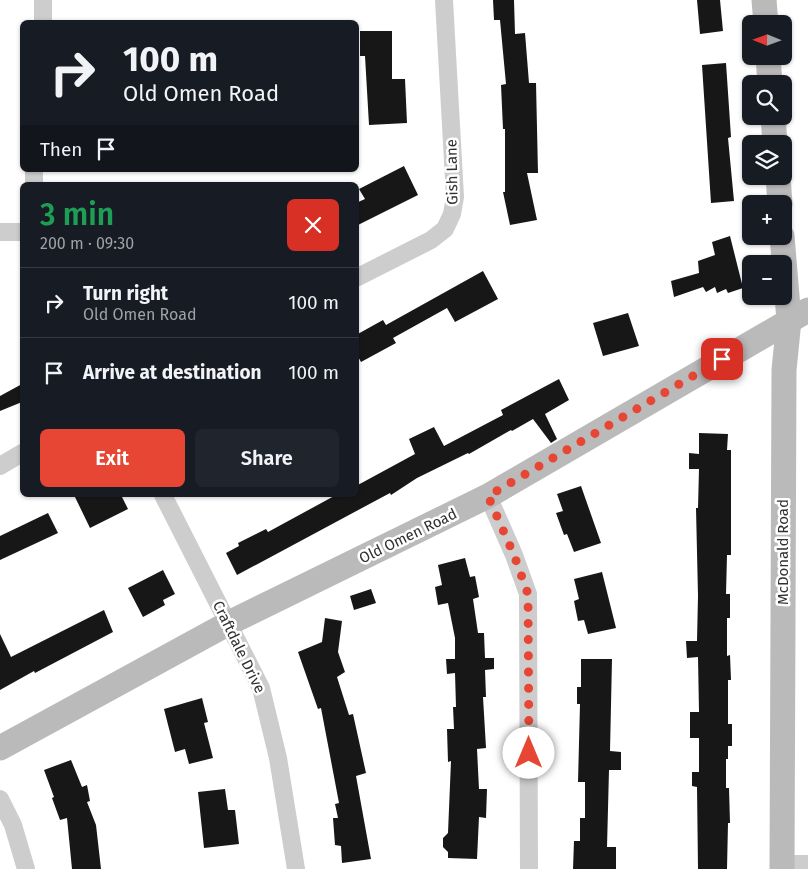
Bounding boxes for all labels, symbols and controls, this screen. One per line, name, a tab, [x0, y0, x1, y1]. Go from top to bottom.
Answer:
north arrow	[742, 15, 792, 65]
map controls	[742, 15, 792, 305]
text: 100 m	[123, 38, 218, 80]
icon: right	[40, 40, 105, 105]
button: search	[742, 75, 792, 125]
text: Old Omen Road	[123, 80, 279, 107]
icon: arrive	[92, 135, 120, 163]
button: layers	[742, 135, 792, 185]
text: Then	[40, 138, 82, 161]
street label: Gish Lane	[442, 139, 462, 205]
button: +	[742, 195, 792, 245]
text: 3 min	[40, 197, 114, 233]
button: close	[287, 199, 339, 251]
text: 200 m · 09:30	[40, 234, 134, 253]
button: −	[742, 255, 792, 305]
text: Turn right	[83, 282, 168, 305]
icon: right	[40, 289, 68, 317]
text: 100 m	[288, 291, 339, 314]
text: Old Omen Road	[83, 305, 197, 324]
pin	[701, 338, 743, 380]
icon: arrive	[708, 345, 736, 373]
icon: arrive	[40, 359, 68, 387]
text: Arrive at destination	[83, 361, 262, 384]
text: 100 m	[288, 361, 339, 384]
button: Exit	[40, 429, 185, 487]
button: Share	[195, 429, 339, 487]
street label: McDonald Road	[774, 499, 792, 605]
street label: Old Omen Road	[356, 505, 460, 567]
street label: Craftdale Drive	[209, 598, 269, 696]
position arrow	[502, 726, 554, 778]

